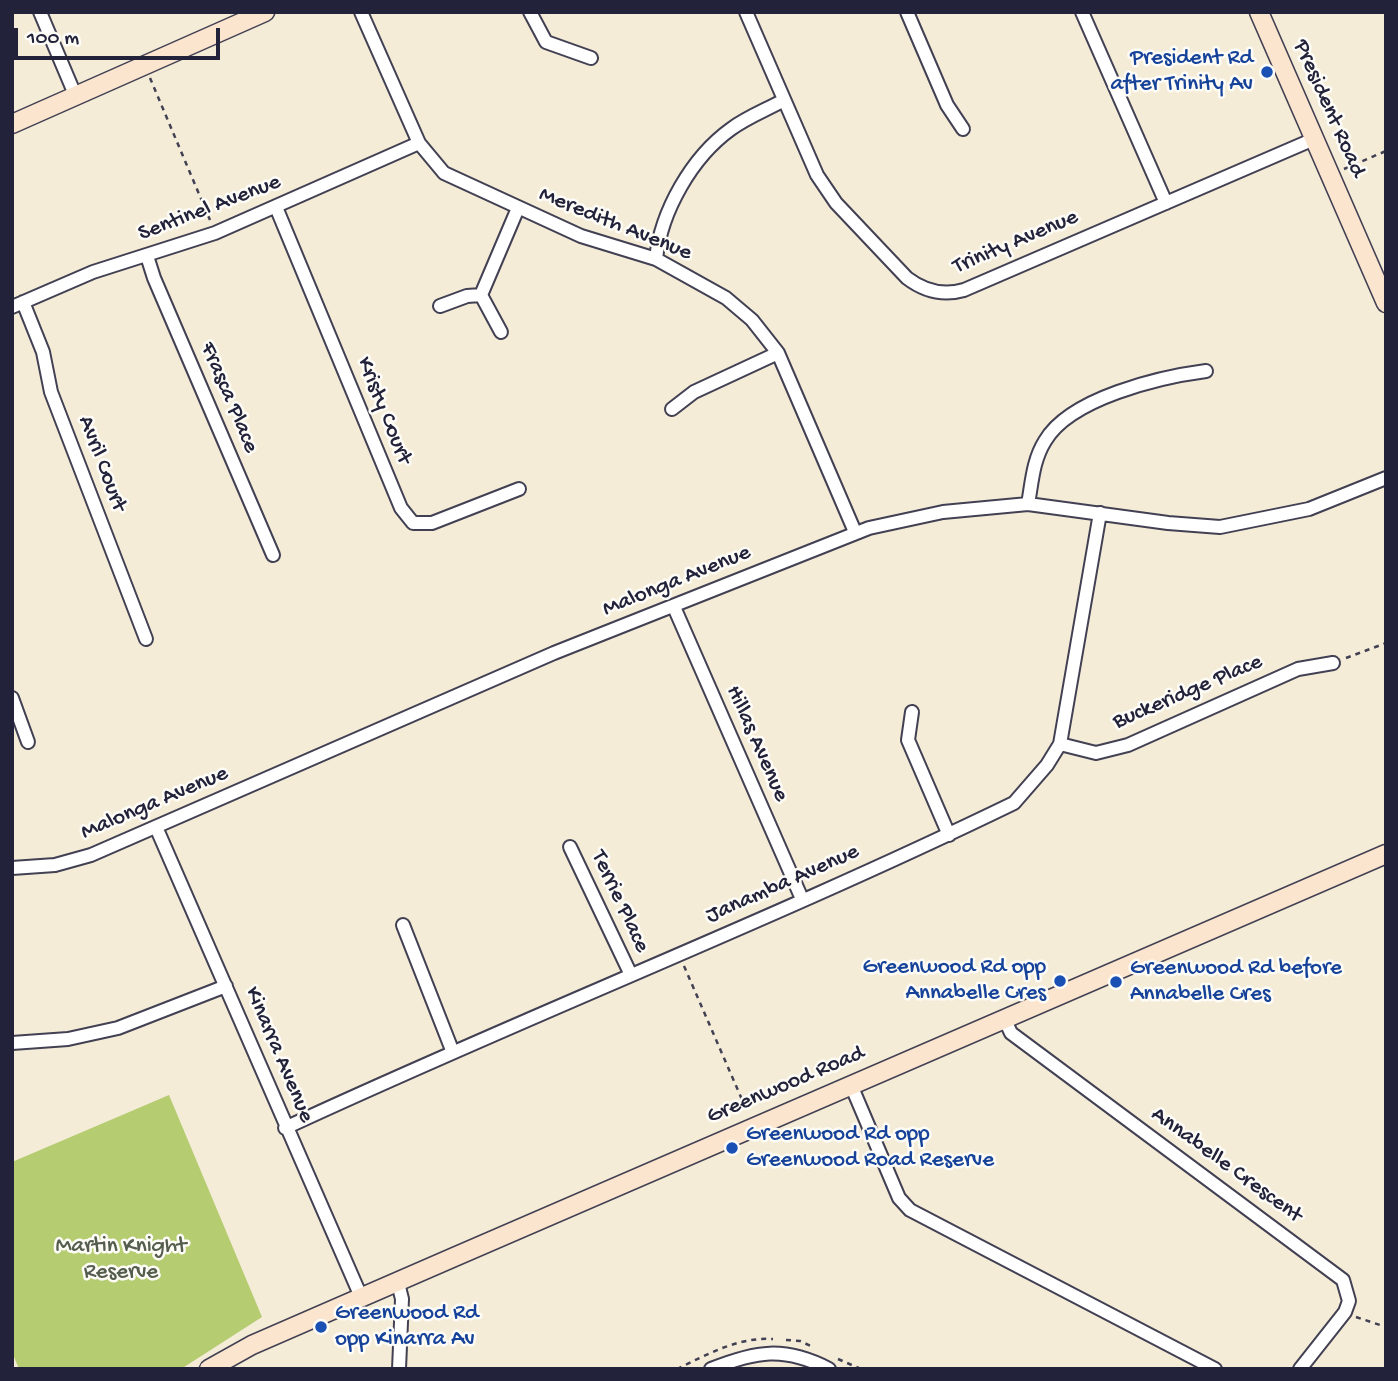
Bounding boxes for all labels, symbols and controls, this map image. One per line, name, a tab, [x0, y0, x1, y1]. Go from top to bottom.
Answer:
scale bar	[18, 14, 224, 58]
text: 100 m	[27, 27, 79, 52]
street label: President Road	[1285, 36, 1371, 182]
place label: President Rd after Trinity Av	[1111, 45, 1253, 99]
marker: President Rd after Trinity Av	[1259, 64, 1275, 80]
street label: Sentinel Avenue	[135, 169, 285, 249]
street label: Meredith Avenue	[534, 182, 696, 268]
street label: Trinity Avenue	[949, 204, 1083, 282]
street label: Frasca Place	[192, 339, 264, 457]
street label: Kristy Court	[349, 353, 417, 469]
street label: Avril Court	[70, 412, 132, 516]
street label: Malonga Avenue	[599, 540, 755, 624]
street label: Buckeridge Place	[1109, 649, 1267, 737]
street label: Hillas Avenue	[718, 682, 794, 806]
street label: Malonga Avenue	[77, 761, 233, 847]
street label: Janamba Avenue	[702, 839, 864, 931]
street label: Terrie Place	[583, 847, 655, 957]
place label: Greenwood Rd opp Annabelle Cres	[863, 954, 1046, 1008]
place label: Greenwood Rd before Annabelle Cres	[1130, 955, 1342, 1009]
marker: Greenwood Rd opp Annabelle Cres	[1052, 973, 1068, 989]
marker: Greenwood Rd before Annabelle Cres	[1108, 974, 1124, 990]
street label: Kinarra Avenue	[237, 983, 319, 1127]
street label: Greenwood Road	[703, 1040, 869, 1132]
street label: Annabelle Crescent	[1145, 1102, 1307, 1230]
place label: Greenwood Rd opp Greenwood Road Reserve	[746, 1121, 994, 1175]
marker: Greenwood Rd opp Greenwood Road Reserve	[724, 1140, 740, 1156]
park label: Martin Knight Reserve	[55, 1233, 187, 1287]
place label: Greenwood Rd opp Kinarra Av	[335, 1300, 478, 1354]
marker: Greenwood Rd opp Kinarra Av	[313, 1319, 329, 1335]

